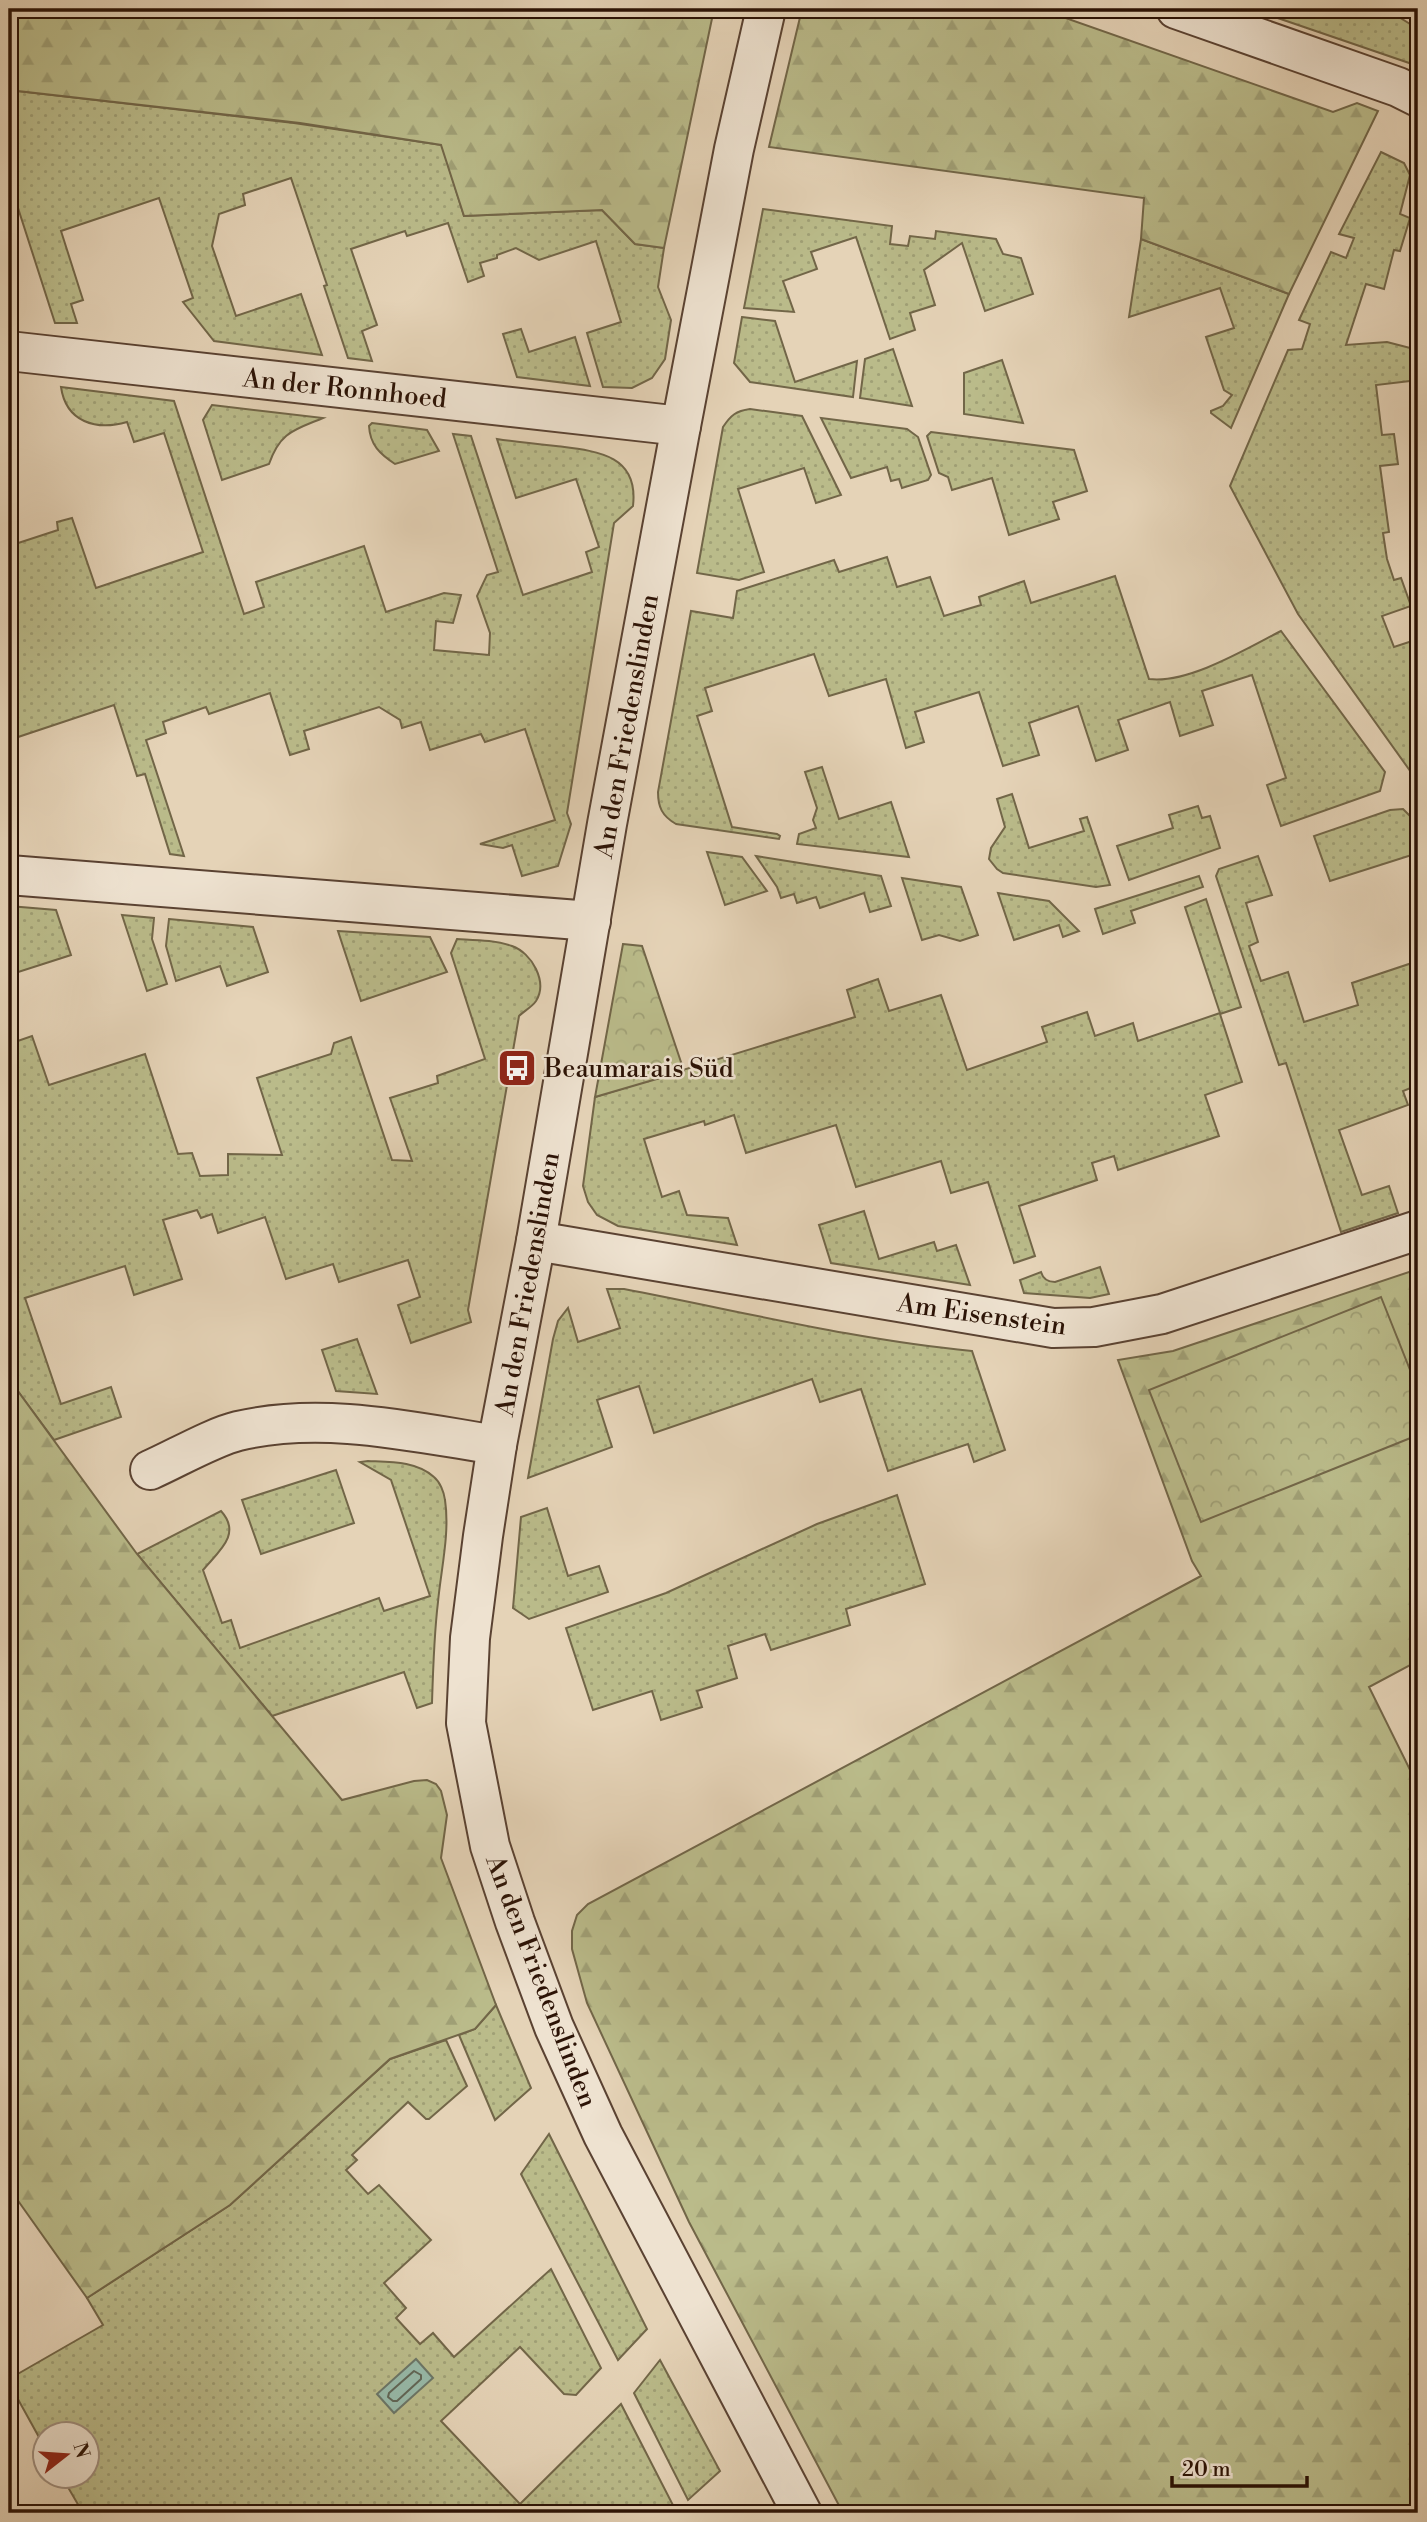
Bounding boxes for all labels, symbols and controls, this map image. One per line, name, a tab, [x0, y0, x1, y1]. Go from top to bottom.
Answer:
street label: An der Ronnhoed	[241, 362, 449, 416]
street label: An den Friedenslinden	[588, 592, 666, 862]
bus stop icon: Beaumarais Süd	[496, 1047, 538, 1089]
place label: Beaumarais Süd	[543, 1053, 734, 1085]
street label: An den Friedenslinden	[489, 1150, 567, 1420]
street label: Am Eisenstein	[894, 1287, 1068, 1343]
street label: An den Friedenslinden	[478, 1850, 604, 2112]
north arrow	[32, 2420, 102, 2490]
text: N	[68, 2440, 95, 2461]
scale bar	[1172, 2445, 1306, 2489]
text: 20 m	[1182, 2457, 1231, 2483]

